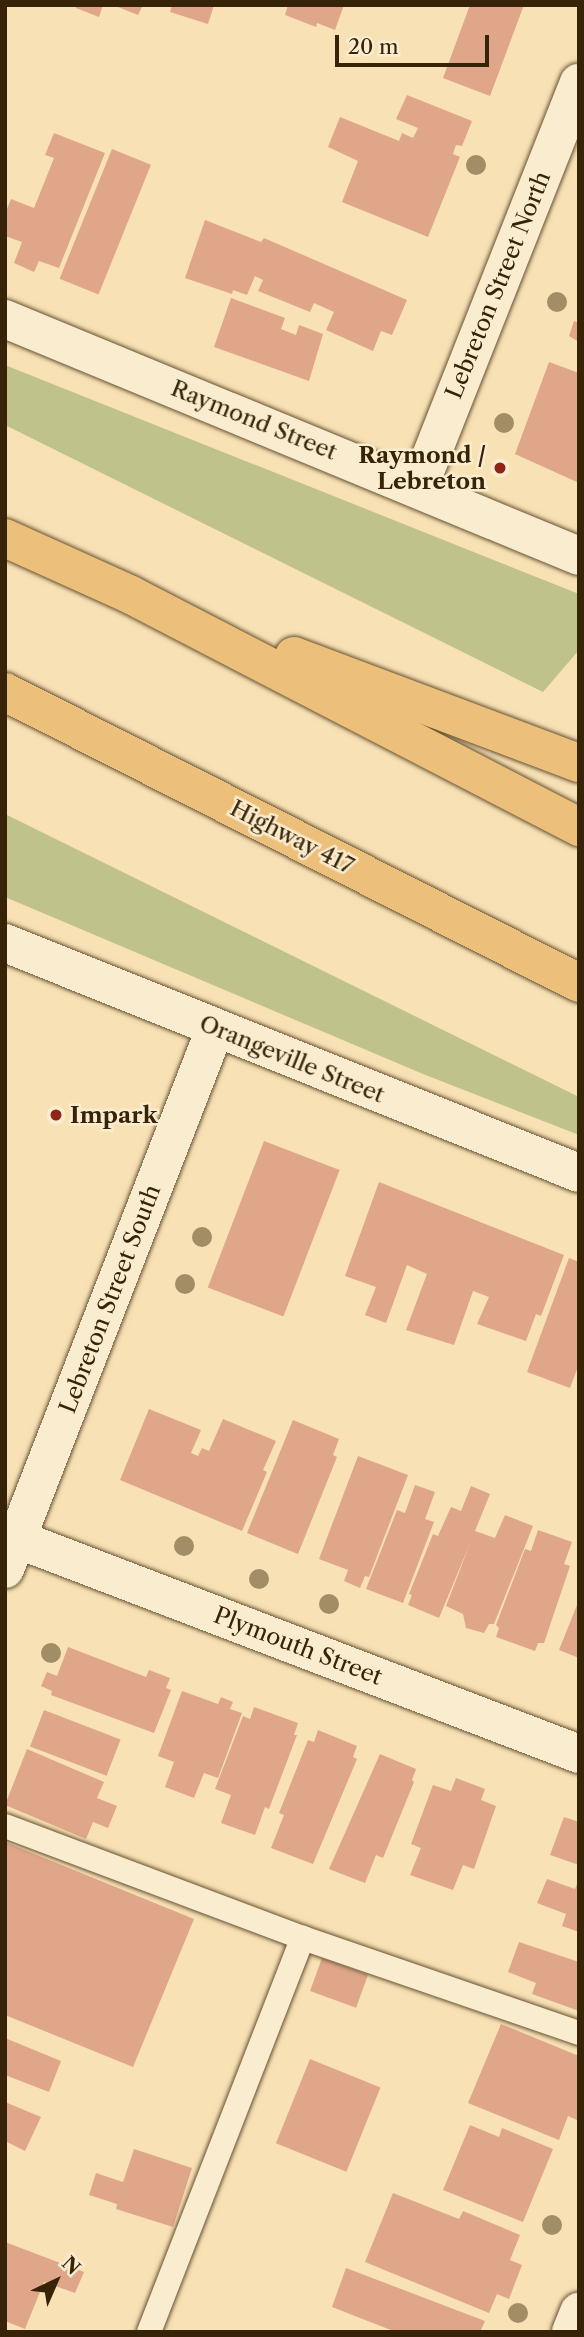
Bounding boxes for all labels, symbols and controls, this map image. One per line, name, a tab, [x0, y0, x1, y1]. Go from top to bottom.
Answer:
scale bar	[339, 21, 493, 65]
text: 20 m	[348, 34, 399, 59]
street label: Lebreton Street North	[440, 167, 556, 403]
street label: Raymond Street	[167, 374, 341, 466]
place label: Raymond / Lebreton	[358, 441, 486, 495]
marker: Raymond / Lebreton	[492, 460, 508, 476]
street label: Highway 417	[225, 794, 359, 880]
street label: Orangeville Street	[195, 1009, 389, 1109]
place label: Impark	[70, 1101, 158, 1129]
marker: Impark	[48, 1107, 64, 1123]
street label: Lebreton Street South	[54, 1181, 166, 1417]
street label: Plymouth Street	[210, 1601, 386, 1691]
north arrow	[21, 2246, 91, 2316]
text: N	[57, 2252, 85, 2280]

